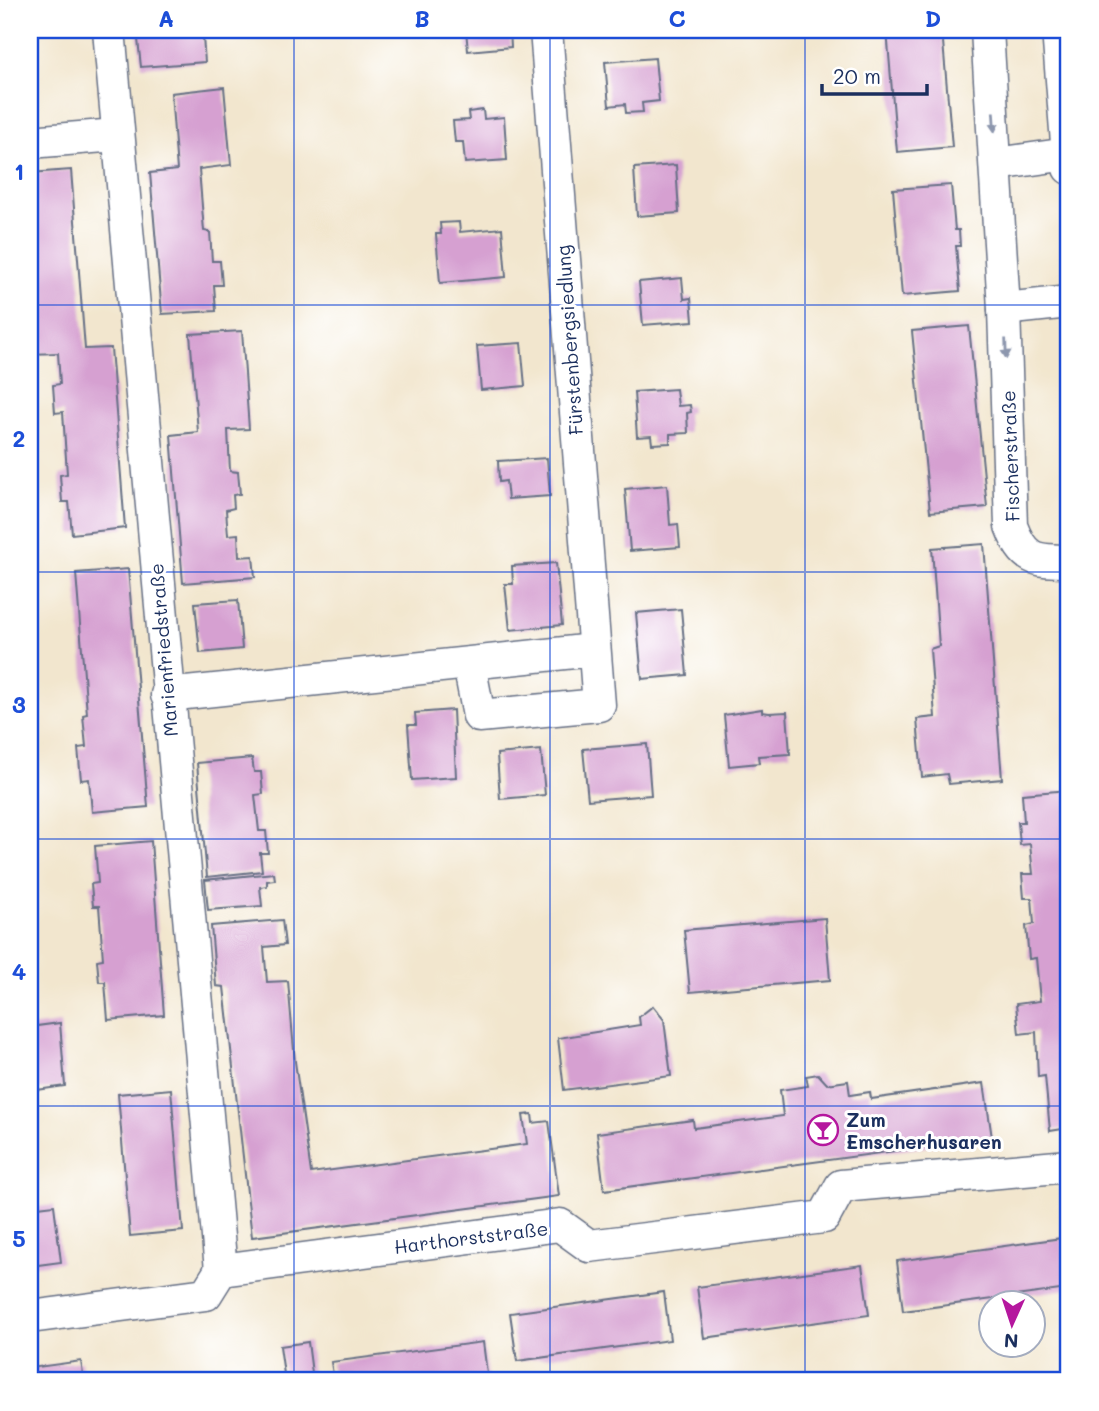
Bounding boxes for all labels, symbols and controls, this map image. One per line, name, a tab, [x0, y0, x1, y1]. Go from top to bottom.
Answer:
text: A	[158, 3, 174, 33]
text: B	[414, 3, 430, 33]
text: C	[668, 3, 686, 33]
text: D	[925, 3, 941, 33]
scale bar	[822, 52, 928, 96]
text: 20 m	[833, 62, 881, 89]
one-way arrow	[989, 111, 1000, 133]
text: 1	[14, 156, 24, 186]
street label: Fürstenbergsiedlung	[550, 244, 588, 436]
one-way arrow	[1000, 339, 1011, 361]
street label: Fischerstraße	[995, 390, 1025, 522]
text: 2	[13, 423, 25, 453]
street label: Marienfriedstraße	[143, 562, 183, 738]
text: 3	[12, 689, 26, 719]
text: 4	[12, 956, 26, 986]
place label: Zum Emscherhusaren	[846, 1107, 1002, 1154]
bar icon: Zum Emscherhusaren	[806, 1113, 840, 1147]
street label: Harthorststraße	[392, 1215, 550, 1259]
text: 5	[12, 1223, 26, 1253]
north arrow	[976, 1288, 1046, 1358]
text: N	[1003, 1329, 1019, 1354]

